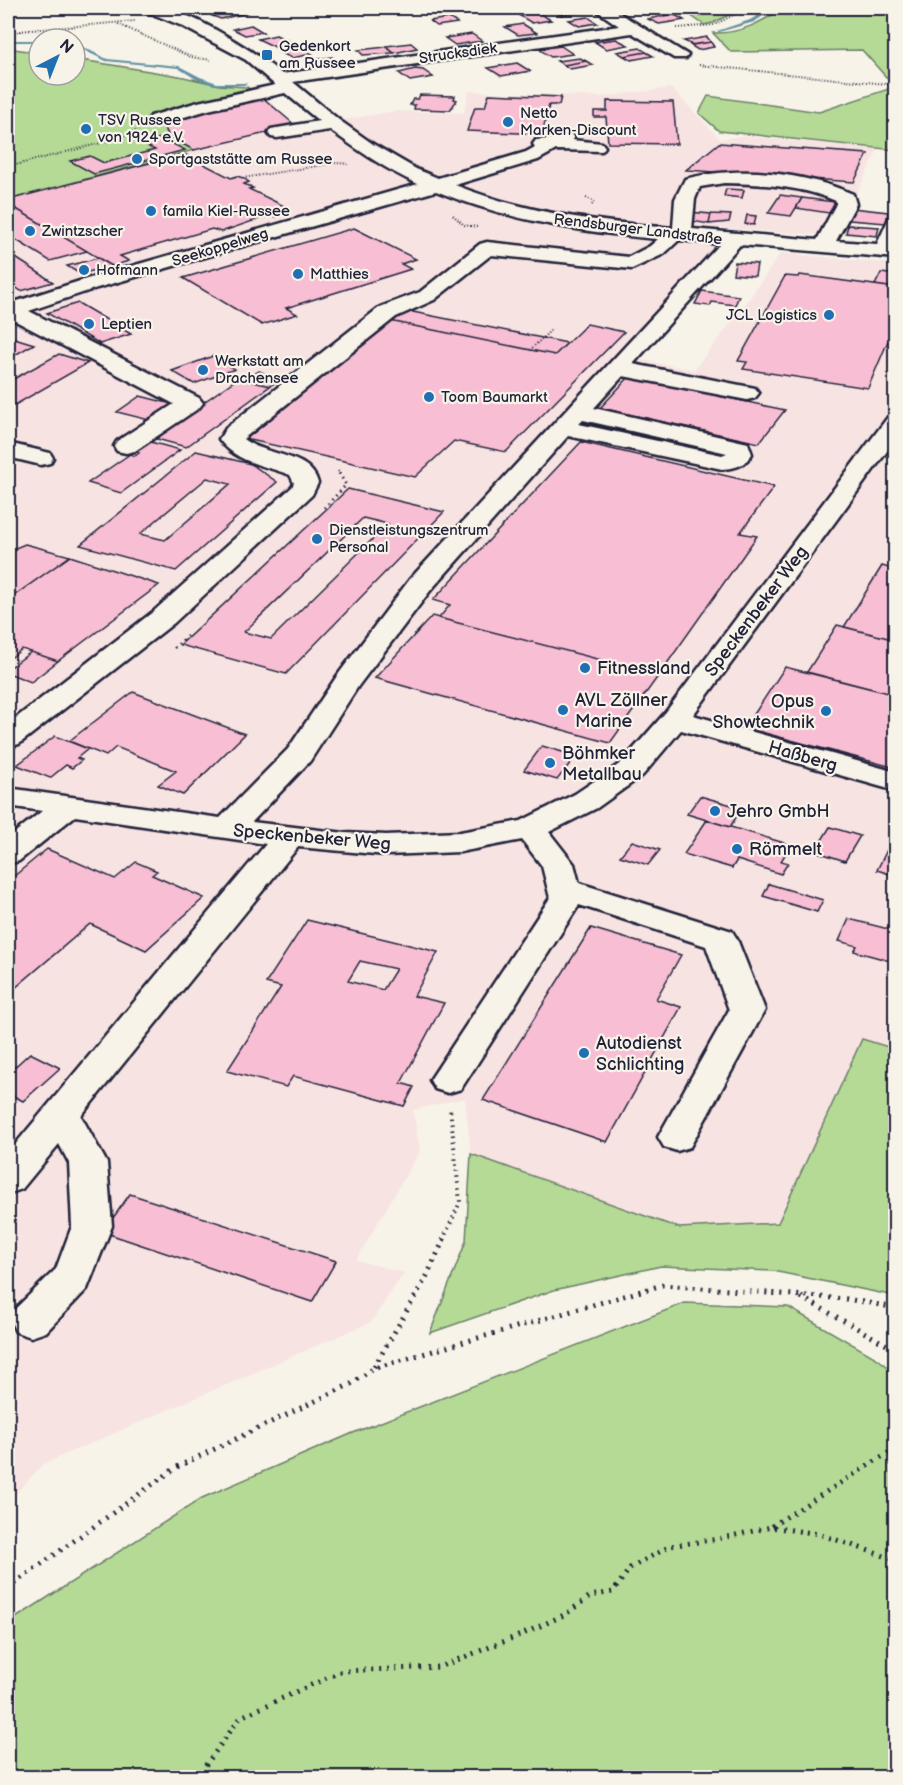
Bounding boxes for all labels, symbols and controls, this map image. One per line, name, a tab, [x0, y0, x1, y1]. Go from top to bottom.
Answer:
north arrow	[27, 27, 87, 87]
text: N	[55, 36, 77, 58]
place label: Gedenkort am Russee	[279, 37, 356, 73]
street label: Strucksdiek	[418, 39, 499, 68]
marker: Gedenkort am Russee	[260, 48, 274, 62]
place label: Netto Marken-Discount	[520, 104, 637, 140]
place label: TSV Russee von 1924 e.V.	[97, 111, 184, 147]
marker: Netto Marken-Discount	[501, 115, 515, 129]
marker: TSV Russee von 1924 e.V.	[79, 122, 93, 136]
place label: Sportgaststätte am Russee	[149, 150, 333, 169]
marker: Sportgaststätte am Russee	[130, 152, 144, 166]
place label: famila Kiel-Russee	[163, 202, 290, 221]
marker: famila Kiel-Russee	[144, 204, 158, 218]
street label: Rendsburger Landstraße	[553, 210, 723, 249]
place label: Zwintzscher	[41, 222, 124, 241]
marker: Zwintzscher	[23, 224, 37, 238]
street label: Seekoppelweg	[170, 224, 271, 271]
place label: Hofmann	[96, 261, 158, 280]
marker: Hofmann	[77, 263, 91, 277]
place label: Matthies	[310, 265, 369, 284]
marker: Matthies	[291, 267, 305, 281]
place label: JCL Logistics	[726, 306, 818, 325]
marker: JCL Logistics	[822, 308, 836, 322]
place label: Leptien	[101, 315, 152, 334]
marker: Leptien	[82, 317, 96, 331]
place label: Werkstatt am Drachensee	[215, 352, 304, 388]
marker: Werkstatt am Drachensee	[196, 363, 210, 377]
place label: Toom Baumarkt	[441, 388, 548, 407]
marker: Toom Baumarkt	[422, 390, 436, 404]
place label: Dienstleistungszentrum Personal	[329, 521, 488, 557]
marker: Dienstleistungszentrum Personal	[310, 532, 324, 546]
street label: Speckenbeker Weg	[700, 542, 812, 681]
place label: Fitnessland	[597, 658, 691, 679]
marker: Fitnessland	[578, 661, 592, 675]
place label: AVL Zöllner Marine	[575, 690, 668, 732]
place label: Opus Showtechnik	[712, 691, 814, 733]
marker: AVL Zöllner Marine	[556, 703, 570, 717]
marker: Opus Showtechnik	[819, 704, 833, 718]
street label: Haßberg	[766, 737, 840, 776]
place label: Böhmker Metallbau	[562, 743, 642, 785]
marker: Böhmker Metallbau	[543, 756, 557, 770]
place label: Jehro GmbH	[727, 801, 830, 822]
marker: Jehro GmbH	[708, 804, 722, 818]
street label: Speckenbeker Weg	[232, 820, 392, 855]
place label: Römmelt	[749, 839, 822, 860]
marker: Römmelt	[730, 842, 744, 856]
place label: Autodienst Schlichting	[596, 1033, 684, 1075]
marker: Autodienst Schlichting	[577, 1046, 591, 1060]

